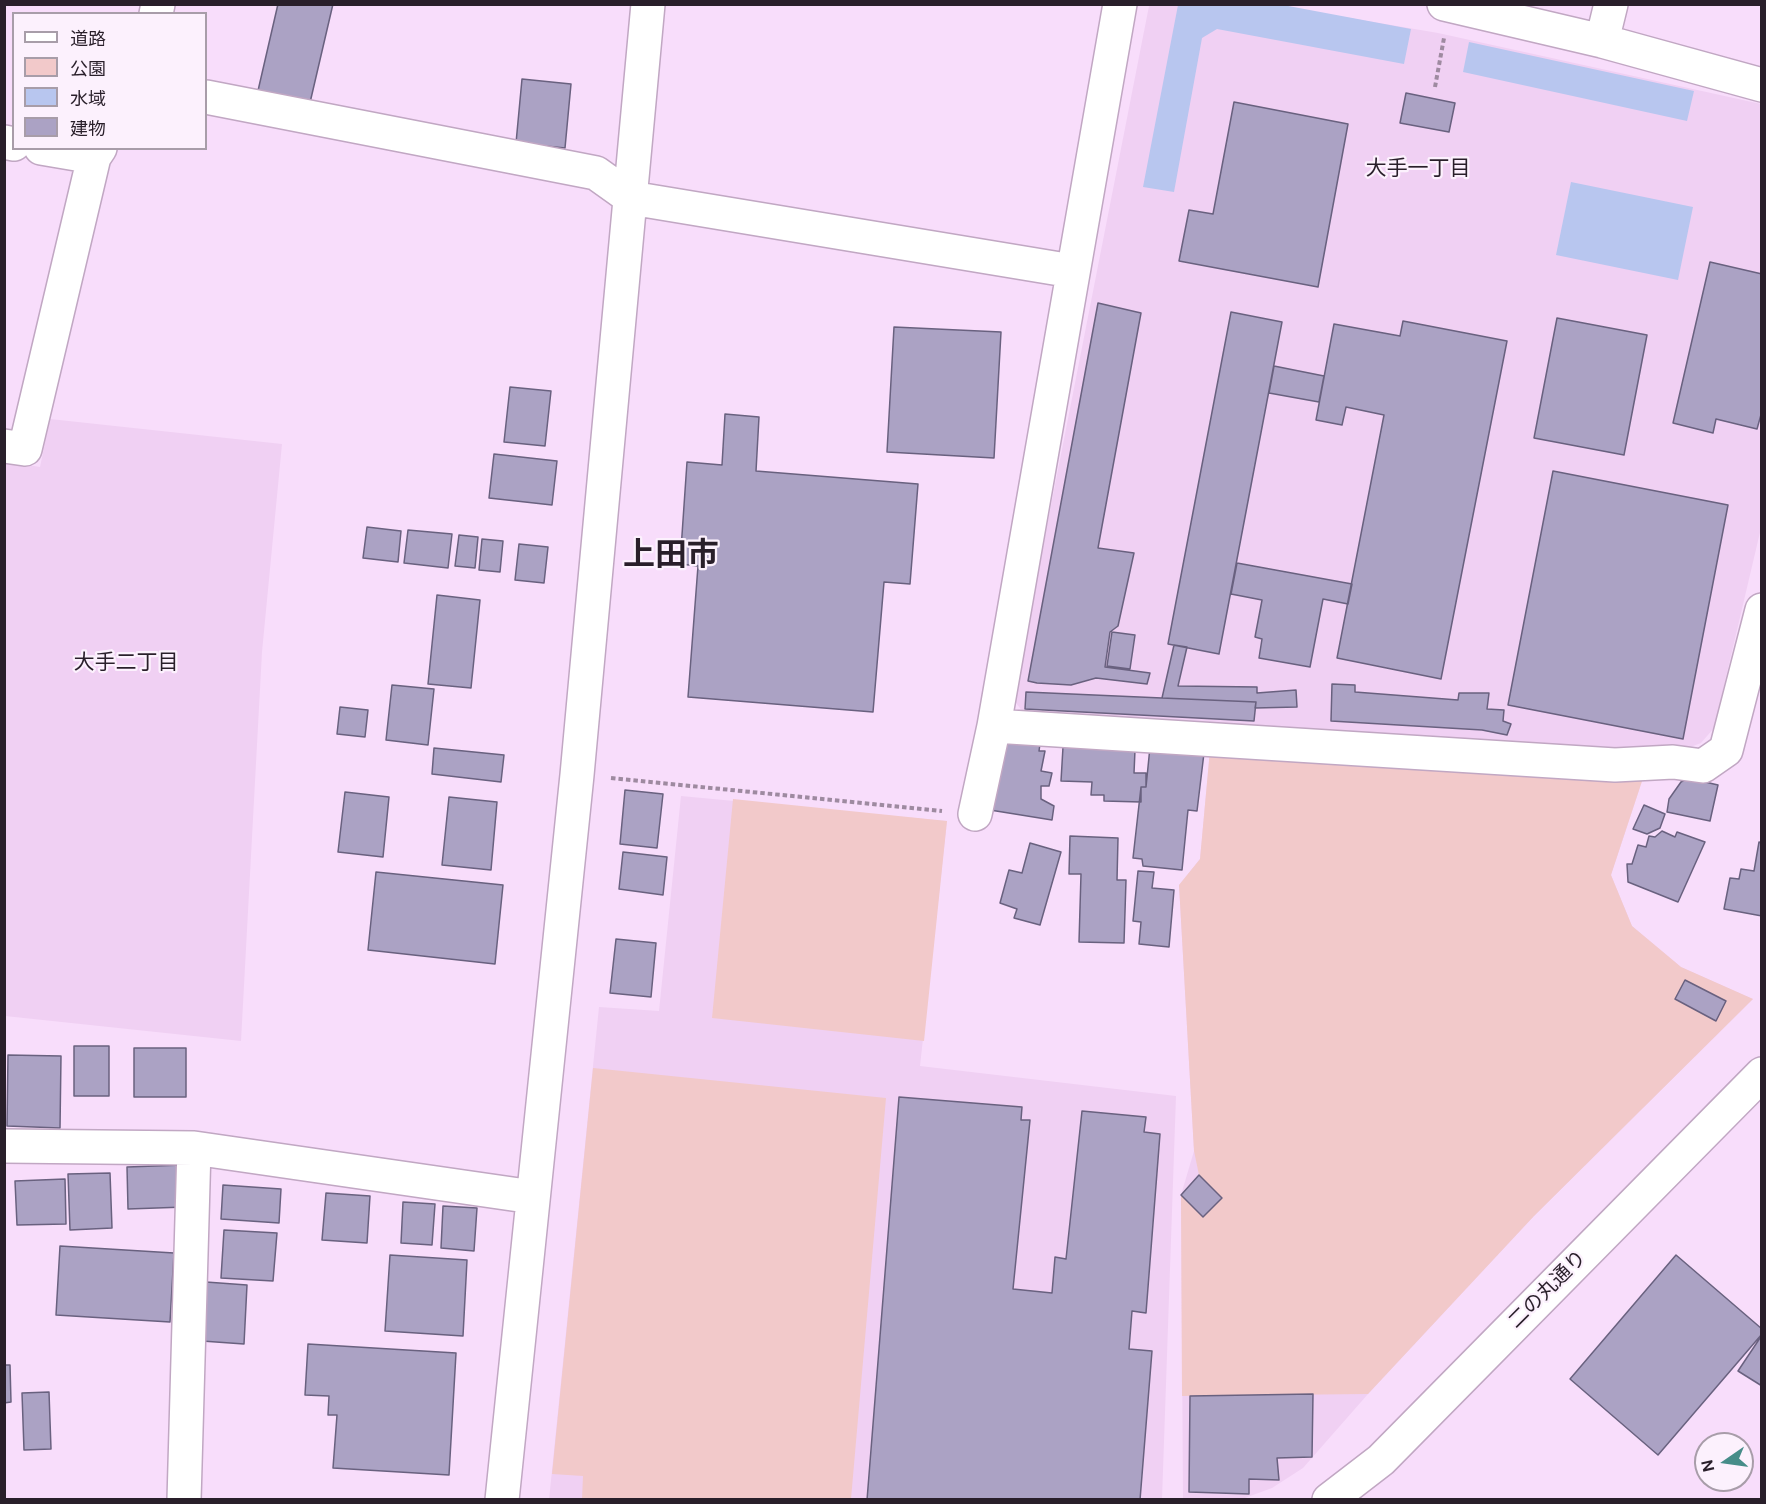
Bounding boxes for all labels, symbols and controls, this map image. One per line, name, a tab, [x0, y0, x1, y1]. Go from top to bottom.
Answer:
legend	[12, 12, 207, 150]
text: 道路	[70, 27, 106, 51]
text: 公園	[70, 57, 106, 81]
text: 水域	[70, 87, 106, 111]
text: 建物	[70, 117, 106, 141]
district label: 大手一丁目	[1366, 156, 1470, 182]
district label: 上田市	[623, 538, 719, 576]
district label: 大手二丁目	[74, 650, 178, 676]
street label: 二の丸通り	[1504, 1246, 1592, 1334]
north arrow	[1694, 1432, 1754, 1492]
text: N	[1696, 1458, 1719, 1474]

